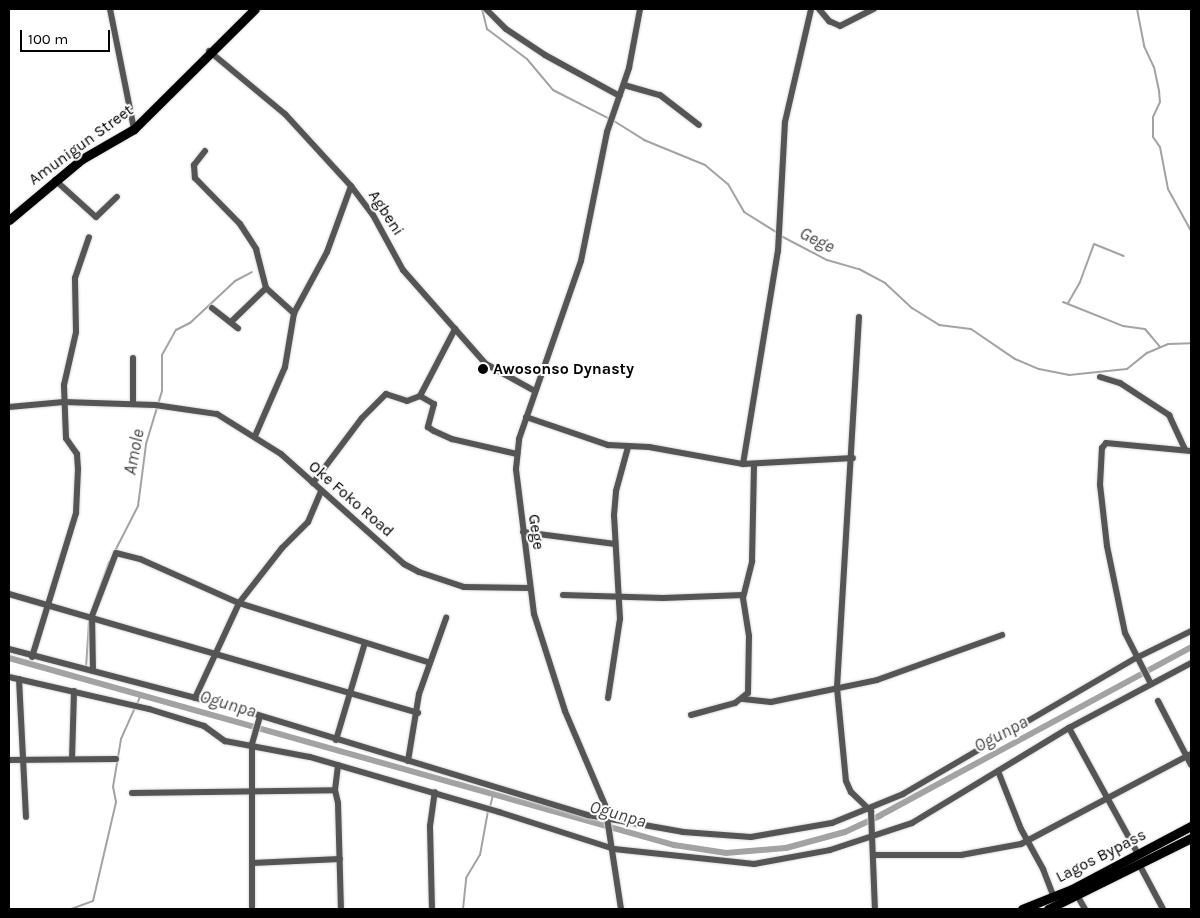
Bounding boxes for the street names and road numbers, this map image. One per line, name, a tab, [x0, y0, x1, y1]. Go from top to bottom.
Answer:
street label: Amunigun Street	[25, 101, 137, 189]
street label: Agbeni	[364, 187, 408, 239]
street label: Oke Foko Road	[305, 457, 397, 541]
street label: Gege	[524, 513, 548, 551]
street label: Lagos Bypass	[1053, 825, 1149, 887]

